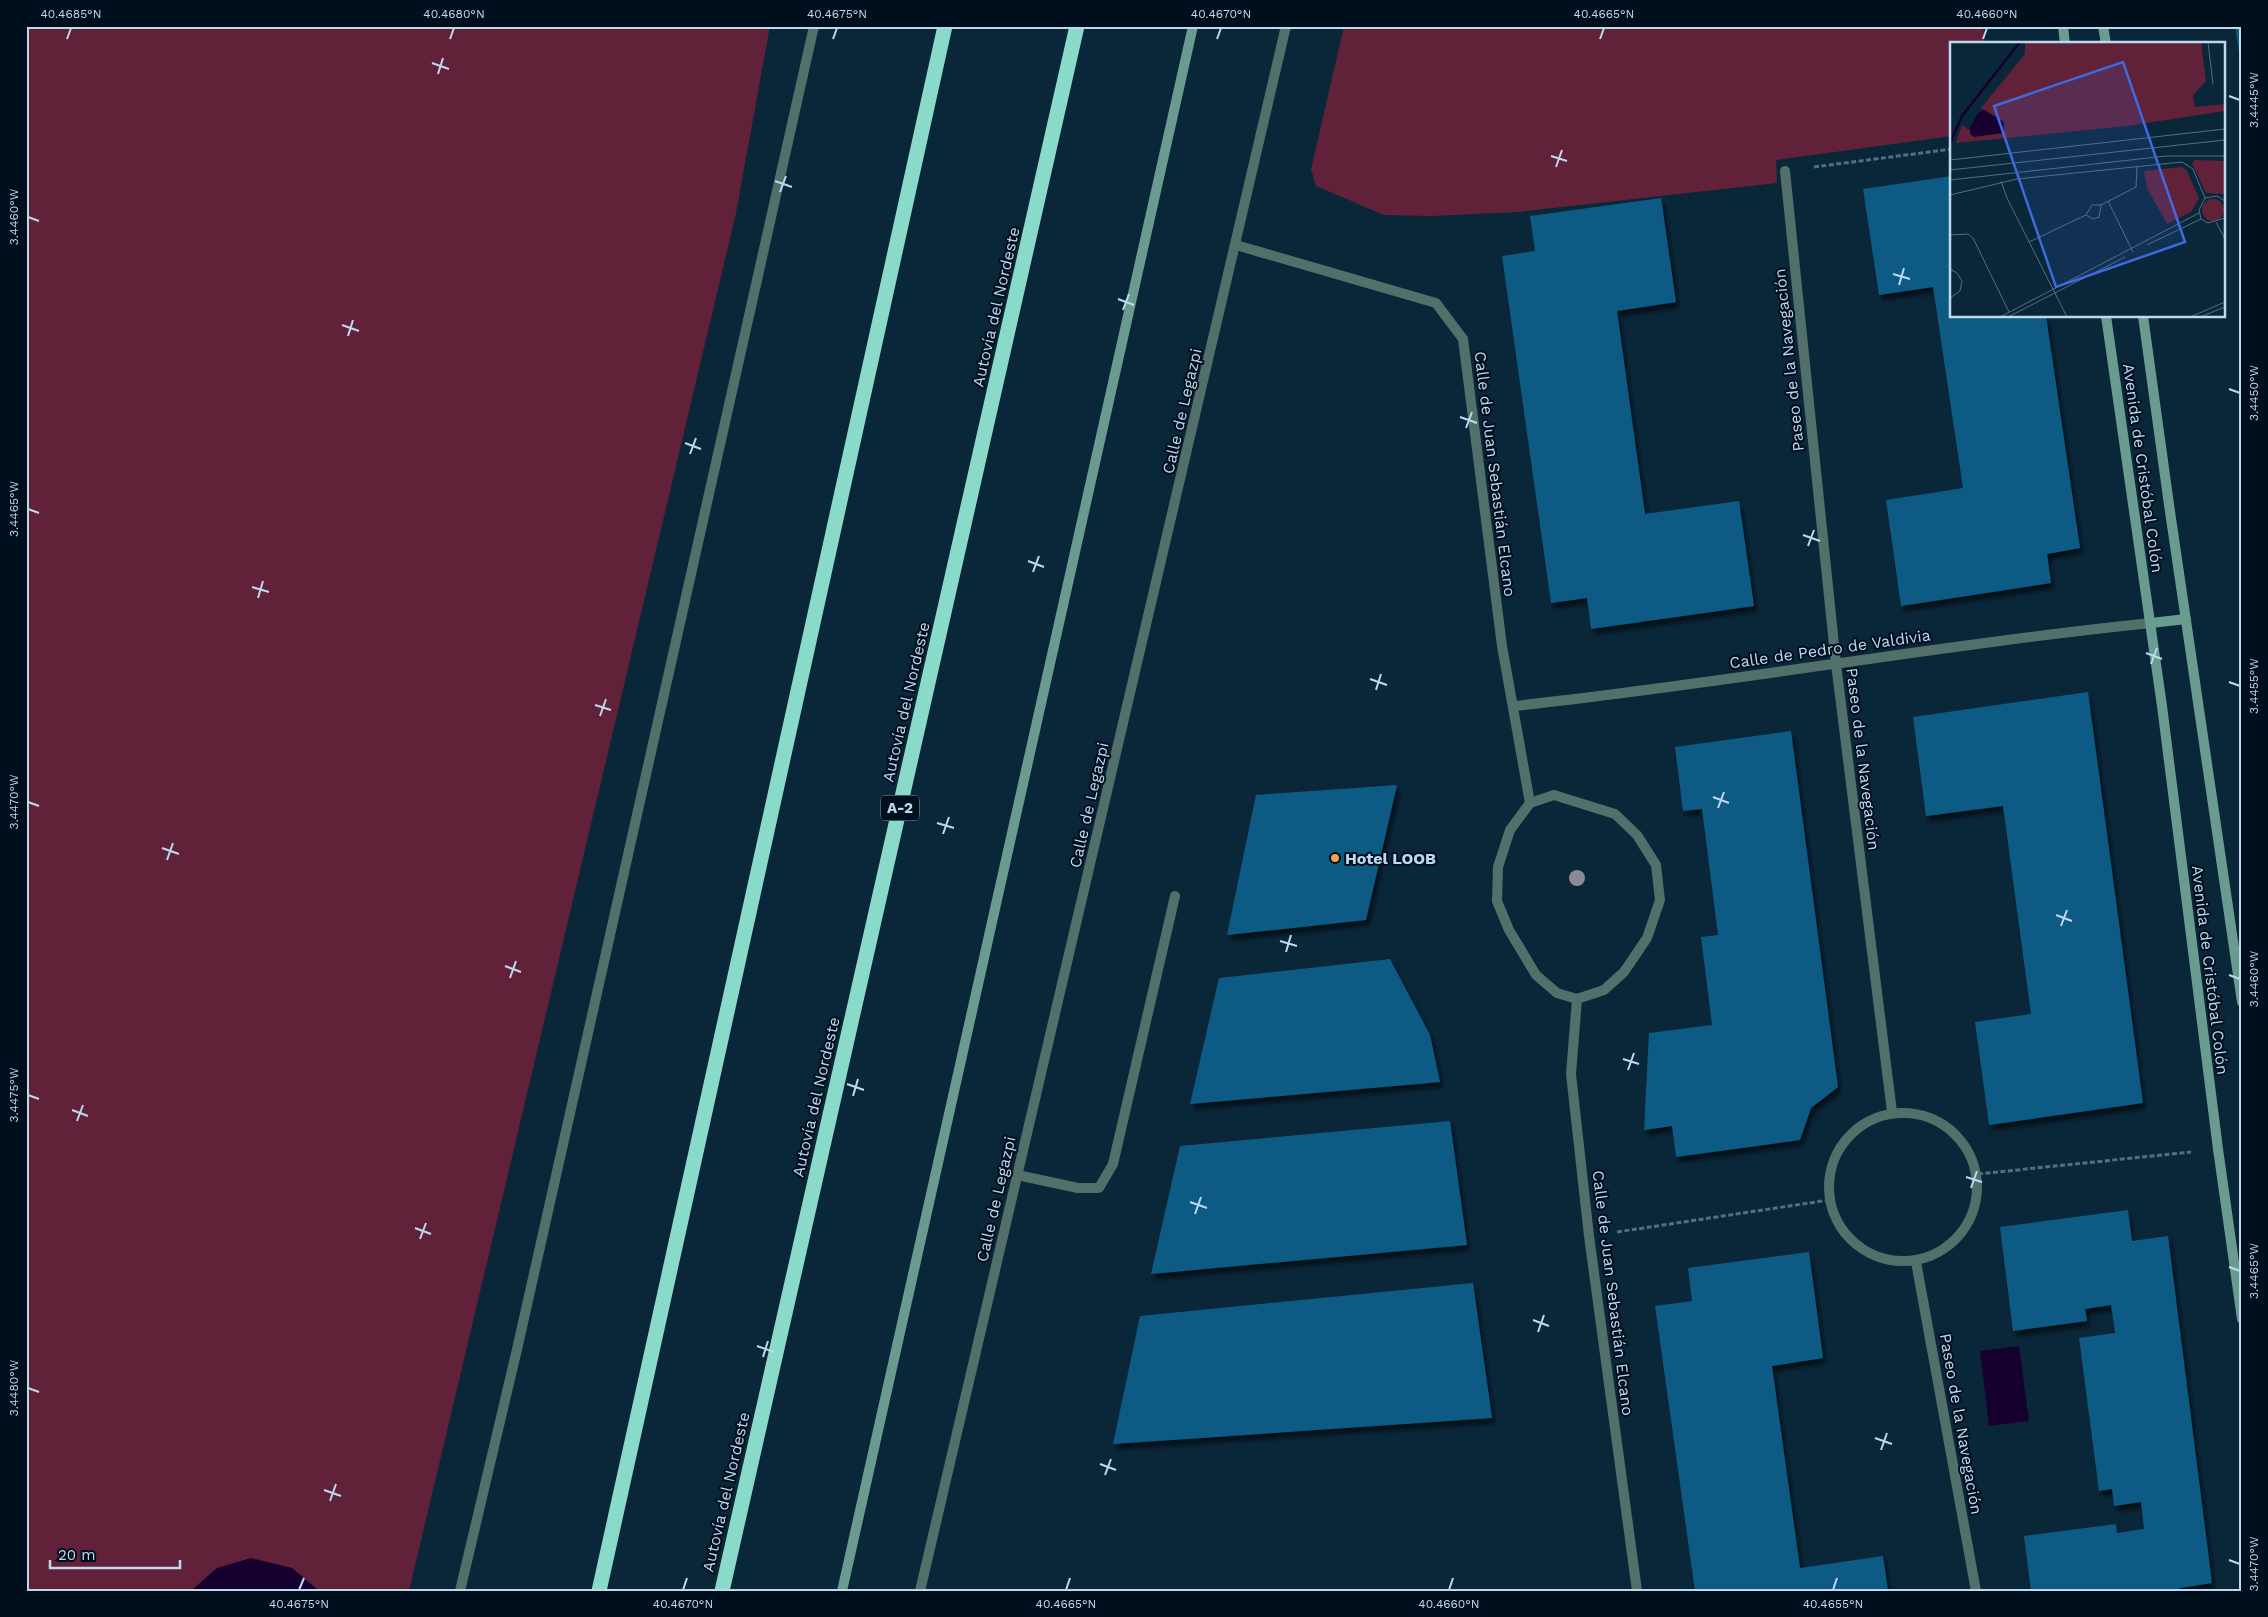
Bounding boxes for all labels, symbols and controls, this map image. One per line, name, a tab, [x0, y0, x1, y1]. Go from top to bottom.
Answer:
text: 40.4685°N	[41, 7, 101, 21]
text: 40.4680°N	[423, 7, 485, 21]
text: 40.4675°N	[807, 7, 867, 21]
text: 40.4670°N	[1191, 7, 1251, 21]
text: 40.4665°N	[1574, 7, 1634, 21]
text: 40.4660°N	[1956, 7, 2018, 21]
inset map	[1950, 42, 2226, 318]
text: 3.4445°W	[2247, 71, 2261, 128]
text: 3.4460°W	[7, 188, 21, 245]
street label: Autovía del Nordeste	[968, 225, 1024, 389]
street label: Paseo de la Navegación	[1770, 268, 1808, 452]
street label: Calle de Legazpi	[1158, 346, 1206, 476]
street label: Calle de Juan Sebastián Elcano	[1471, 350, 1519, 598]
street label: Avenida de Cristóbal Colón	[2119, 362, 2167, 574]
text: 3.4450°W	[2247, 364, 2261, 421]
text: 3.4465°W	[7, 481, 21, 537]
street label: Autovía del Nordeste	[878, 620, 934, 784]
street label: Calle de Pedro de Valdivia	[1728, 625, 1932, 673]
text: 3.4455°W	[2247, 658, 2261, 714]
street label: Paseo de la Navegación	[1842, 667, 1884, 851]
street label: Calle de Legazpi	[1065, 740, 1113, 870]
text: 3.4470°W	[7, 774, 21, 830]
road number: A-2	[881, 796, 919, 820]
place label: Hotel LOOB	[1345, 849, 1436, 868]
marker: Hotel LOOB	[1329, 852, 1341, 864]
street label: Avenida de Cristóbal Colón	[2188, 864, 2232, 1076]
text: 3.4460°W	[2247, 950, 2261, 1007]
street label: Autovía del Nordeste	[788, 1015, 844, 1179]
text: 3.4475°W	[7, 1067, 21, 1122]
street label: Calle de Legazpi	[972, 1134, 1020, 1264]
street label: Calle de Juan Sebastián Elcano	[1589, 1169, 1637, 1417]
text: 3.4465°W	[2247, 1243, 2261, 1299]
street label: Paseo de la Navegación	[1936, 1332, 1986, 1516]
text: 3.4480°W	[7, 1359, 21, 1416]
street label: Autovía del Nordeste	[698, 1410, 754, 1574]
text: 3.4470°W	[2247, 1536, 2261, 1592]
scale bar	[50, 1537, 180, 1569]
text: 20 m	[58, 1546, 96, 1564]
text: 40.4675°N	[269, 1597, 329, 1611]
text: 40.4670°N	[653, 1597, 713, 1611]
text: 40.4665°N	[1036, 1597, 1096, 1611]
text: 40.4660°N	[1418, 1597, 1480, 1611]
text: 40.4655°N	[1803, 1597, 1863, 1611]

